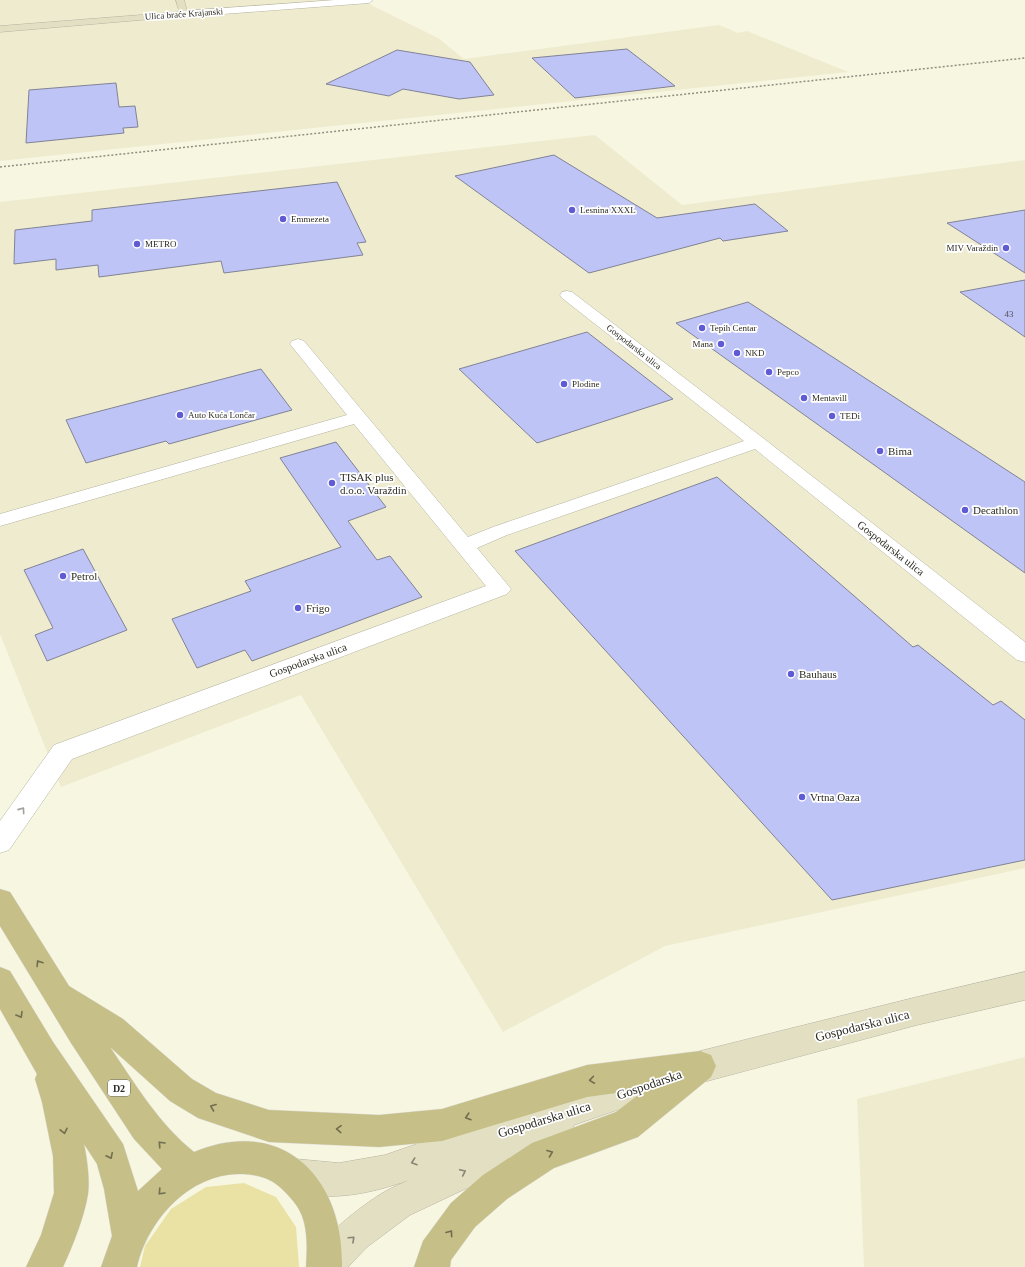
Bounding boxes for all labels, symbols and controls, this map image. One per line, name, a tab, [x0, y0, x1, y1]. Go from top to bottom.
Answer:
street label: Ulica braće Krajanski	[145, 6, 224, 22]
marker: Lesnina XXXL	[567, 205, 577, 215]
place label: Lesnina XXXL	[580, 205, 636, 215]
marker: Emmezeta	[278, 214, 288, 224]
place label: Emmezeta	[291, 214, 329, 224]
marker: METRO	[132, 239, 142, 249]
place label: METRO	[145, 239, 177, 249]
place label: MIV Varaždin	[947, 243, 998, 253]
marker: MIV Varaždin	[1001, 243, 1011, 253]
house number: 43	[1005, 309, 1014, 319]
street label: Gospodarska ulica	[605, 323, 663, 371]
marker: Tepih Centar	[697, 323, 707, 333]
place label: Tepih Centar	[710, 323, 757, 333]
place label: Mana	[693, 339, 713, 349]
marker: Mana	[716, 339, 726, 349]
marker: NKD	[732, 348, 742, 358]
place label: NKD	[745, 348, 765, 358]
marker: Pepco	[764, 367, 774, 377]
place label: Pepco	[777, 367, 799, 377]
marker: Plodine	[559, 379, 569, 389]
place label: Plodine	[572, 379, 600, 389]
marker: Mentavill	[799, 393, 809, 403]
place label: Mentavill	[812, 393, 847, 403]
marker: Auto Kuća Lončar	[175, 410, 185, 420]
place label: Auto Kuća Lončar	[188, 410, 255, 420]
marker: TEDi	[827, 411, 837, 421]
place label: TEDi	[840, 411, 860, 421]
place label: Bima	[888, 445, 912, 457]
marker: Bima	[875, 446, 885, 456]
place label: TISAK plus d.o.o. Varaždin	[340, 471, 407, 496]
marker: TISAK plus d.o.o. Varaždin	[327, 478, 337, 488]
place label: Decathlon	[973, 504, 1019, 516]
marker: Decathlon	[960, 505, 970, 515]
street label: Gospodarska ulica	[855, 518, 927, 578]
place label: Petrol	[71, 570, 97, 582]
marker: Petrol	[58, 571, 68, 581]
place label: Frigo	[306, 602, 330, 614]
marker: Frigo	[293, 603, 303, 613]
street label: Gospodarska ulica	[268, 640, 348, 680]
place label: Bauhaus	[799, 668, 837, 680]
marker: Bauhaus	[786, 669, 796, 679]
place label: Vrtna Oaza	[810, 791, 860, 803]
marker: Vrtna Oaza	[797, 792, 807, 802]
one-way arrow	[17, 807, 25, 814]
one-way arrow	[37, 960, 44, 967]
street label: Gospodarska ulica	[814, 1006, 911, 1044]
one-way arrow	[15, 1011, 23, 1018]
street label: Gospodarska	[615, 1066, 684, 1103]
one-way arrow	[589, 1075, 596, 1084]
road number: D2	[108, 1080, 130, 1096]
street label: Gospodarska ulica	[496, 1098, 593, 1141]
one-way arrow	[209, 1104, 216, 1112]
one-way arrow	[465, 1112, 472, 1121]
one-way arrow	[336, 1125, 342, 1134]
one-way arrow	[60, 1127, 68, 1134]
one-way arrow	[158, 1141, 166, 1149]
one-way arrow	[547, 1149, 554, 1157]
one-way arrow	[105, 1151, 112, 1159]
one-way arrow	[411, 1157, 418, 1165]
one-way arrow	[459, 1169, 466, 1177]
one-way arrow	[158, 1187, 166, 1195]
one-way arrow	[445, 1230, 453, 1237]
one-way arrow	[347, 1236, 355, 1243]

